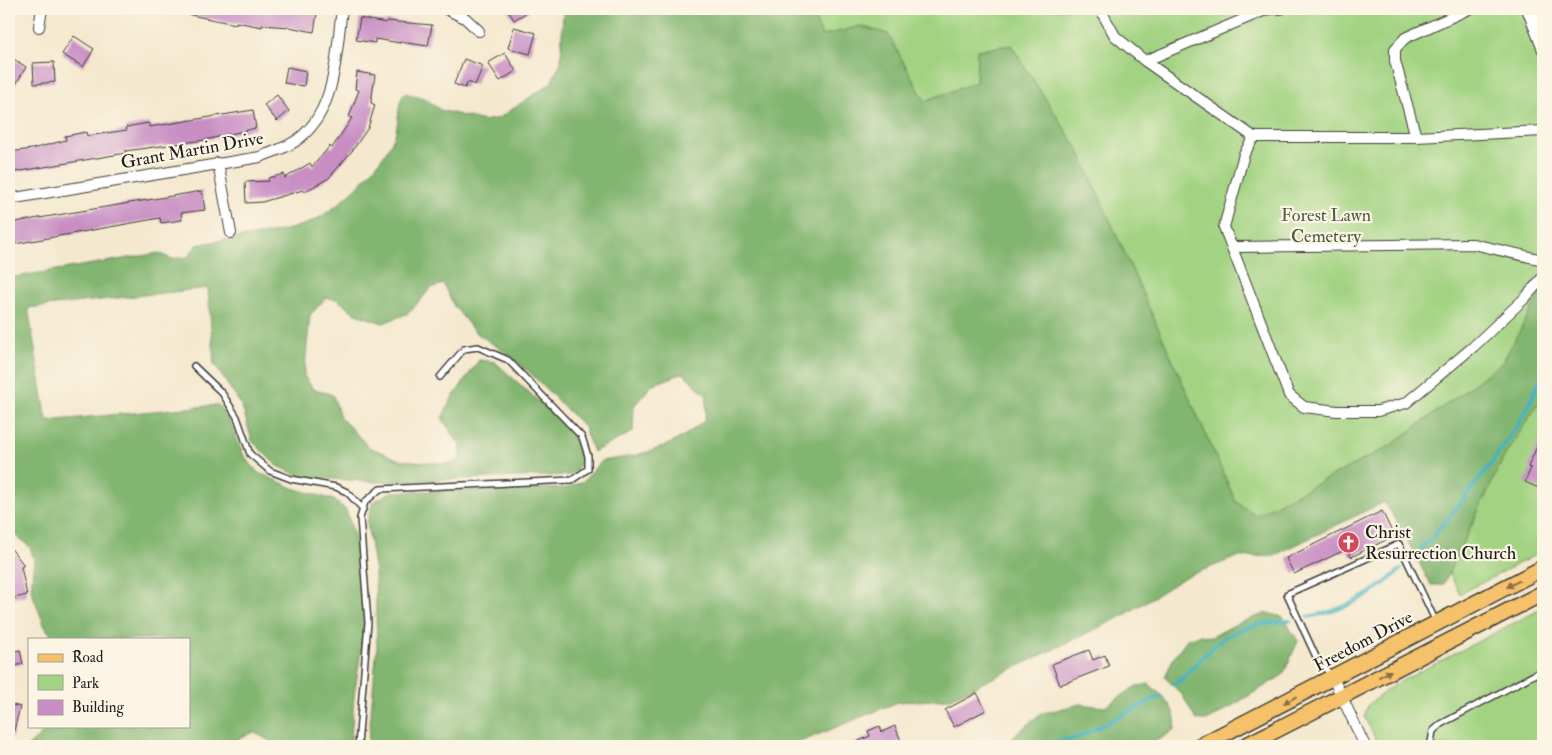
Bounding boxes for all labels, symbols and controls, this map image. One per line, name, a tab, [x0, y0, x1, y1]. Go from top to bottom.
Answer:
street label: Grant Martin Drive	[119, 127, 266, 174]
park label: Forest Lawn Cemetery	[1281, 204, 1371, 248]
place label: Christ Resurrection Church	[1365, 521, 1517, 565]
church icon: Christ Resurrection Church	[1337, 530, 1361, 554]
one-way arrow	[1506, 580, 1520, 588]
street label: Freedom Drive	[1310, 605, 1417, 677]
legend	[28, 638, 190, 728]
text: Road	[72, 648, 104, 667]
one-way arrow	[1378, 670, 1392, 678]
text: Park	[72, 674, 99, 693]
one-way arrow	[1282, 696, 1297, 704]
text: Building	[72, 698, 124, 717]

